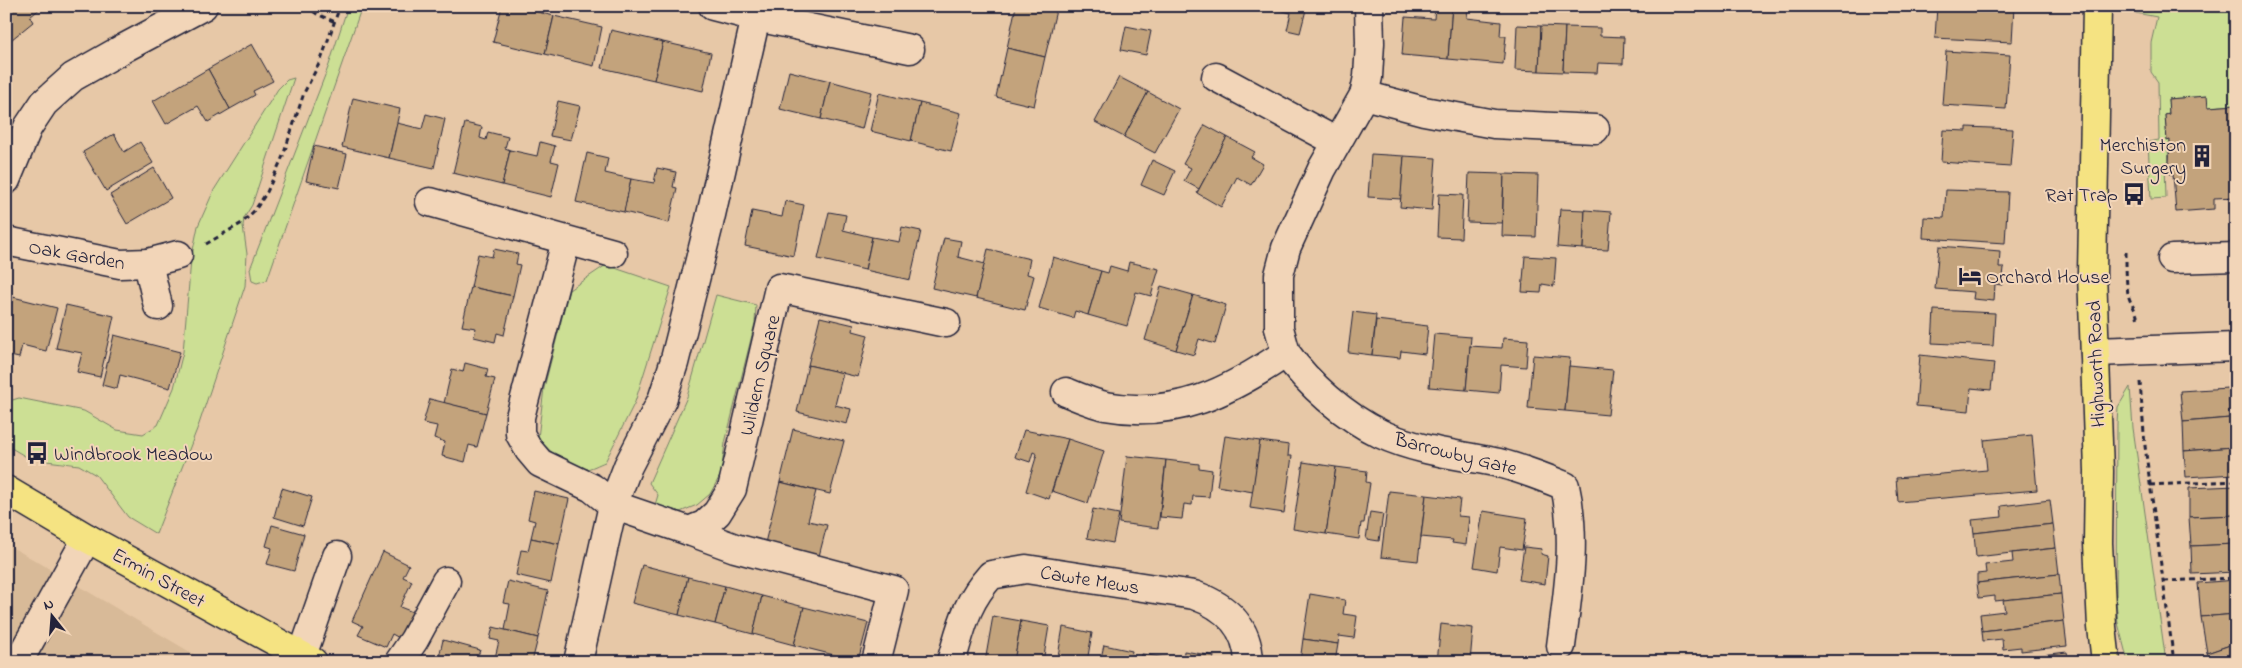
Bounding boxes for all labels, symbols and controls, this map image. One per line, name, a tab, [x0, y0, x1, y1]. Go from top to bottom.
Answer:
place label: Merchiston Surgery	[2100, 132, 2186, 185]
building icon: Merchiston Surgery	[2189, 143, 2215, 169]
bus stop icon: Rat Trap	[2121, 181, 2147, 207]
place label: Rat Trap	[2045, 182, 2118, 211]
street label: Oak Garden	[26, 234, 127, 279]
hotel icon: Orchard House	[1957, 263, 1983, 289]
place label: Orchard House	[1986, 264, 2110, 293]
street label: Highworth Road	[2081, 300, 2115, 428]
street label: Wildern Square	[733, 312, 789, 439]
street label: Barrowby Gate	[1390, 426, 1520, 485]
bus stop icon: Windbrook Meadow	[24, 440, 50, 466]
place label: Windbrook Meadow	[54, 441, 213, 470]
street label: Ermin Street	[106, 542, 210, 617]
street label: Cawte Mews	[1038, 559, 1141, 604]
north arrow	[28, 590, 78, 640]
text: N	[41, 594, 56, 616]

